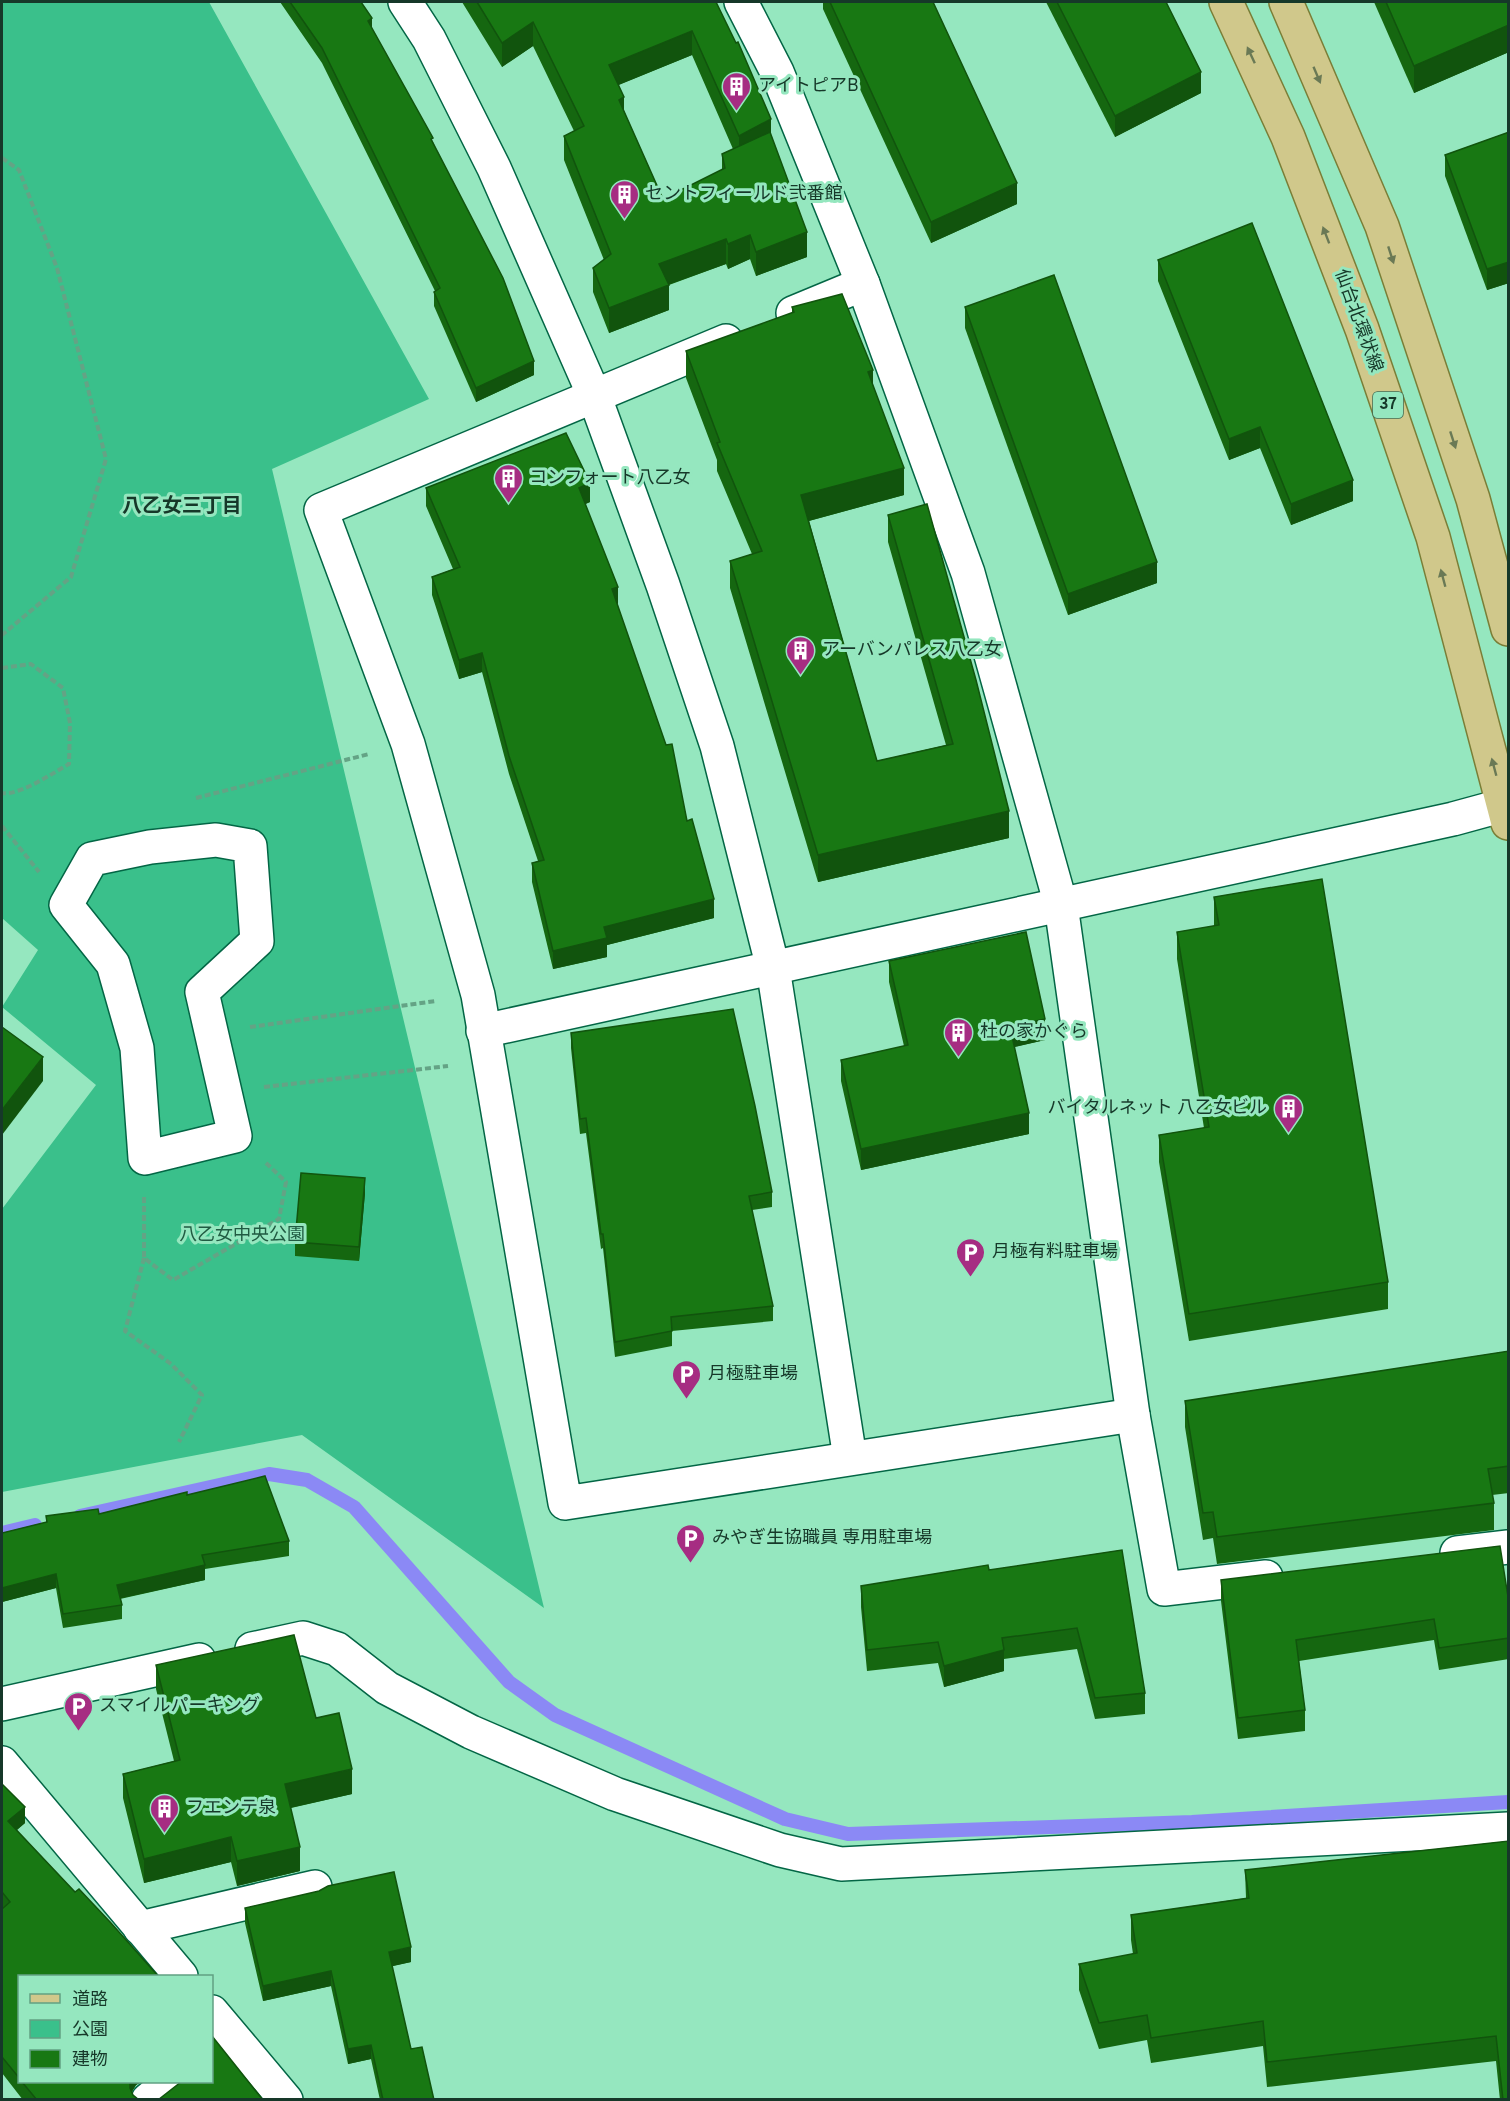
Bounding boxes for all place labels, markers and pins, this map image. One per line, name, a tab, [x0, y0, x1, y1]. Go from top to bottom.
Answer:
building icon: アイトピアB	[721, 70, 753, 112]
place label: アイトピアB	[758, 75, 859, 98]
building icon: セントフィールド弐番館	[608, 178, 640, 220]
place label: セントフィールド弐番館	[645, 183, 843, 206]
building icon: コンフォート八乙女	[492, 462, 524, 504]
place label: コンフォート八乙女	[529, 467, 690, 490]
building icon: アーバンパレス八乙女	[785, 634, 817, 676]
place label: アーバンパレス八乙女	[822, 639, 1002, 662]
building icon: 杜の家かぐら	[943, 1016, 975, 1058]
place label: 杜の家かぐら	[980, 1021, 1088, 1044]
building icon: バイタルネット 八乙女ビル	[1272, 1092, 1304, 1134]
place label: バイタルネット 八乙女ビル	[1047, 1097, 1267, 1120]
parking icon: 月極有料駐車場	[955, 1236, 987, 1278]
place label: 月極有料駐車場	[992, 1241, 1118, 1264]
parking icon: 月極駐車場	[671, 1358, 703, 1400]
place label: 月極駐車場	[708, 1363, 798, 1386]
parking icon: みやぎ生協職員 専用駐車場	[675, 1522, 707, 1564]
place label: みやぎ生協職員 専用駐車場	[712, 1527, 932, 1550]
parking icon: スマイルパーキング	[62, 1690, 94, 1732]
place label: スマイルパーキング	[99, 1695, 260, 1718]
building icon: フエンテ泉	[149, 1792, 181, 1834]
place label: フエンテ泉	[186, 1797, 276, 1820]

